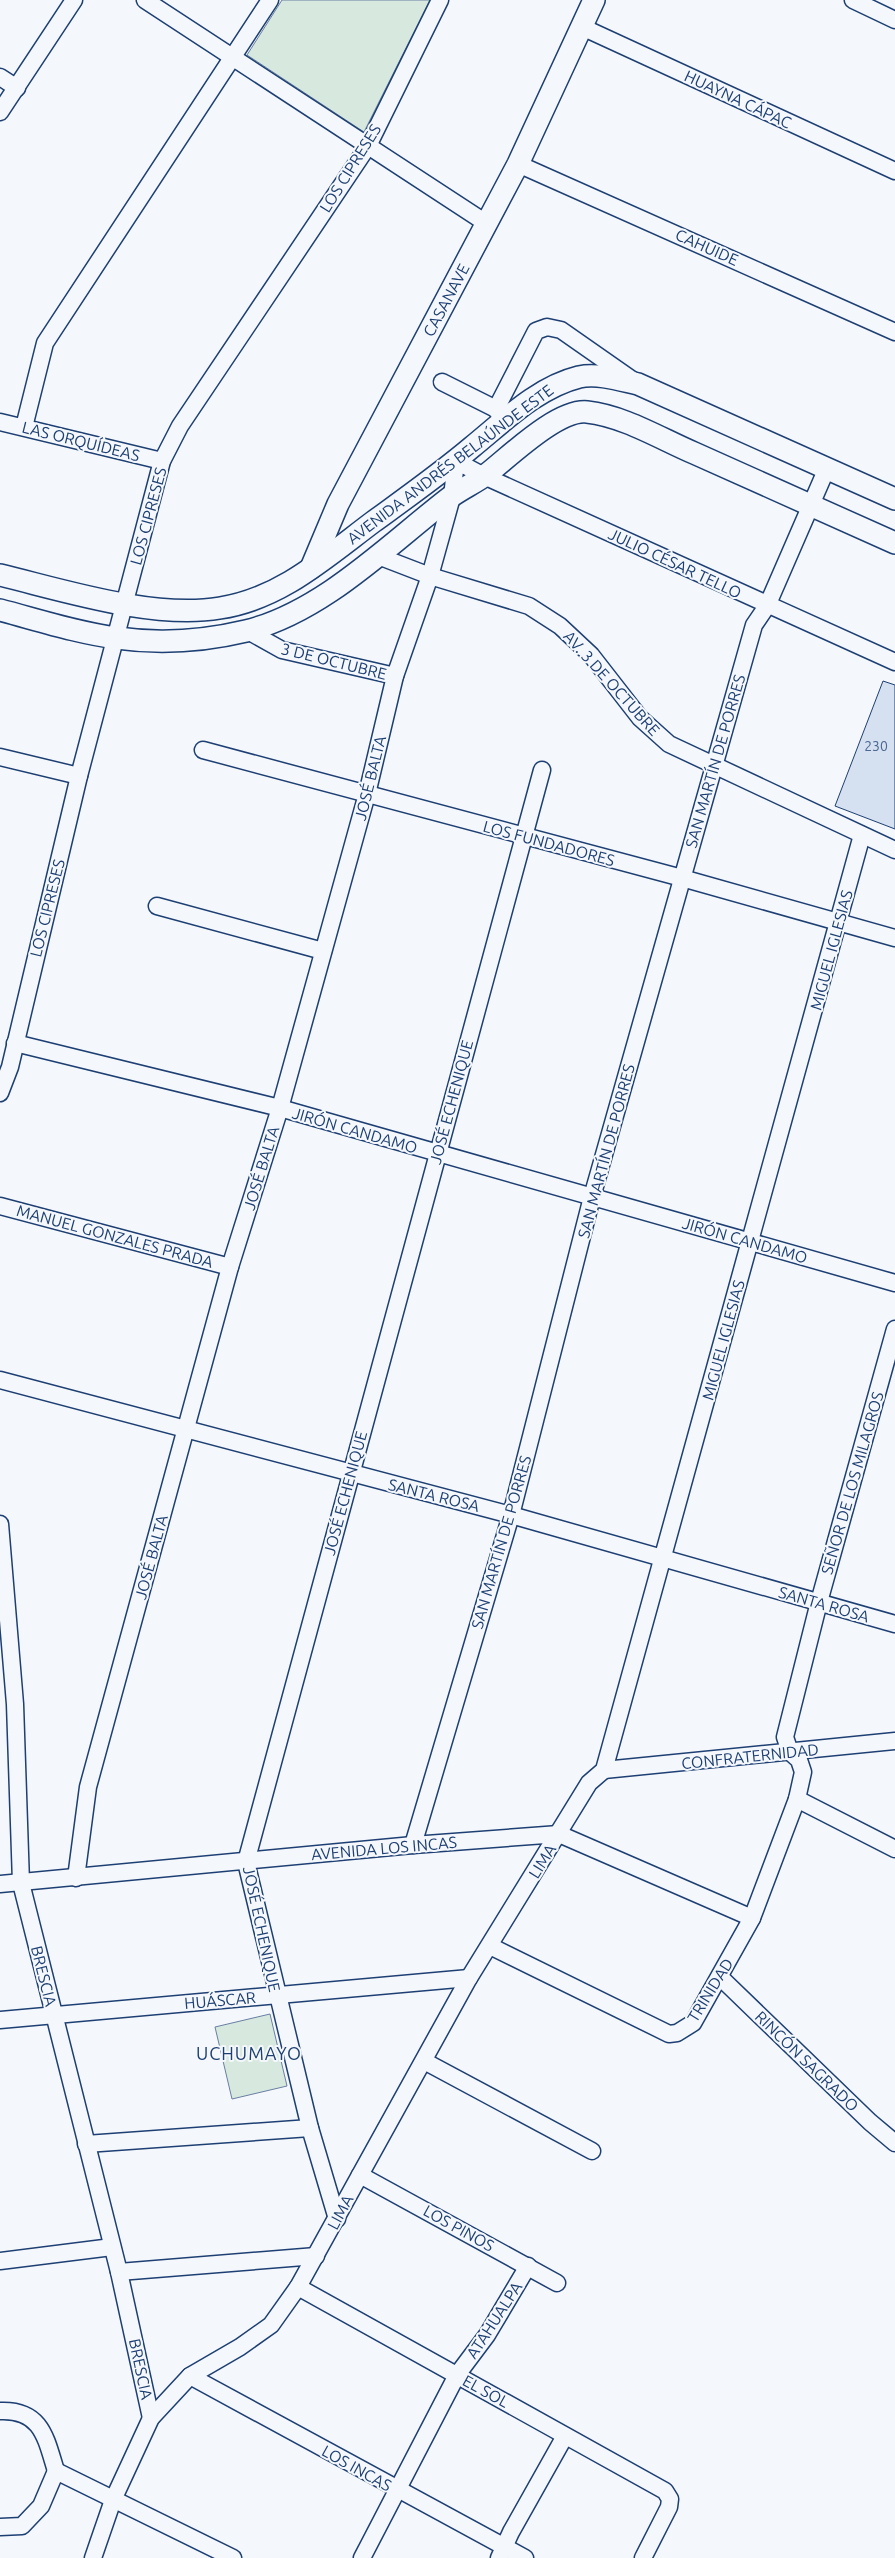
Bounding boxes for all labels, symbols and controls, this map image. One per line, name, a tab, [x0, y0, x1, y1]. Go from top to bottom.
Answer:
street label: HUAYNA CÁPAC	[682, 65, 795, 132]
street label: LOS CIPRESES	[316, 121, 384, 215]
street label: CAHUIDE	[673, 225, 741, 269]
street label: CASANAVE	[419, 261, 473, 339]
street label: AVENIDA ANDRÉS BELAÚNDE ESTE	[342, 379, 557, 547]
street label: LAS ORQUÍDEAS	[20, 416, 142, 464]
street label: LOS CIPRESES	[126, 465, 170, 567]
street label: JULIO CÉSAR TELLO	[606, 523, 745, 602]
street label: AV. 3 DE OCTUBRE	[560, 627, 664, 739]
street label: 3 DE OCTUBRE	[279, 639, 389, 683]
street label: SAN MARTÍN DE PORRES	[680, 672, 748, 850]
street label: JOSÉ BALTA	[349, 733, 389, 822]
house number: 230	[864, 738, 888, 754]
street label: LOS FUNDADORES	[481, 817, 617, 869]
street label: LOS CIPRESES	[26, 857, 68, 959]
street label: MIGUEL IGLESIAS	[806, 888, 856, 1012]
street label: JOSÉ ECHENIQUE	[424, 1037, 476, 1166]
street label: SAN MARTÍN DE PORRES	[572, 1061, 638, 1240]
street label: JIRÓN CANDAMO	[290, 1103, 420, 1156]
street label: JOSÉ BALTA	[238, 1123, 282, 1212]
street label: MANUEL GONZALES PRADA	[15, 1201, 216, 1271]
street label: JIRÓN CANDAMO	[680, 1213, 810, 1266]
street label: MIGUEL IGLESIAS	[698, 1278, 748, 1402]
street label: SEÑOR DE LOS MILAGROS	[816, 1389, 887, 1576]
street label: JOSÉ ECHENIQUE	[318, 1428, 370, 1557]
street label: SAN MARTÍN DE PORRES	[466, 1453, 534, 1631]
street label: SANTA ROSA	[386, 1475, 482, 1515]
street label: JOSÉ BALTA	[129, 1512, 171, 1601]
street label: SANTA ROSA	[777, 1582, 872, 1626]
street label: CONFRATERNIDAD	[680, 1740, 820, 1772]
street label: AVENIDA LOS INCAS	[310, 1833, 458, 1863]
street label: LIMA	[525, 1840, 560, 1881]
street label: JOSÉ ECHENIQUE	[240, 1864, 286, 1993]
street label: BRESCIA	[28, 1944, 60, 2009]
street label: TRINIDAD	[683, 1955, 737, 2025]
street label: HUÁSCAR	[183, 1986, 256, 2012]
street label: RINCÓN SAGRADO	[752, 2006, 863, 2115]
district label: UCHUMAYO	[196, 2043, 302, 2063]
street label: LIMA	[323, 2191, 357, 2232]
street label: LOS PINOS	[421, 2201, 497, 2255]
street label: ATAHUALPA	[463, 2278, 526, 2362]
street label: BRESCIA	[126, 2337, 156, 2402]
street label: EL SOL	[460, 2371, 512, 2411]
street label: LOS INCAS	[319, 2442, 395, 2494]

